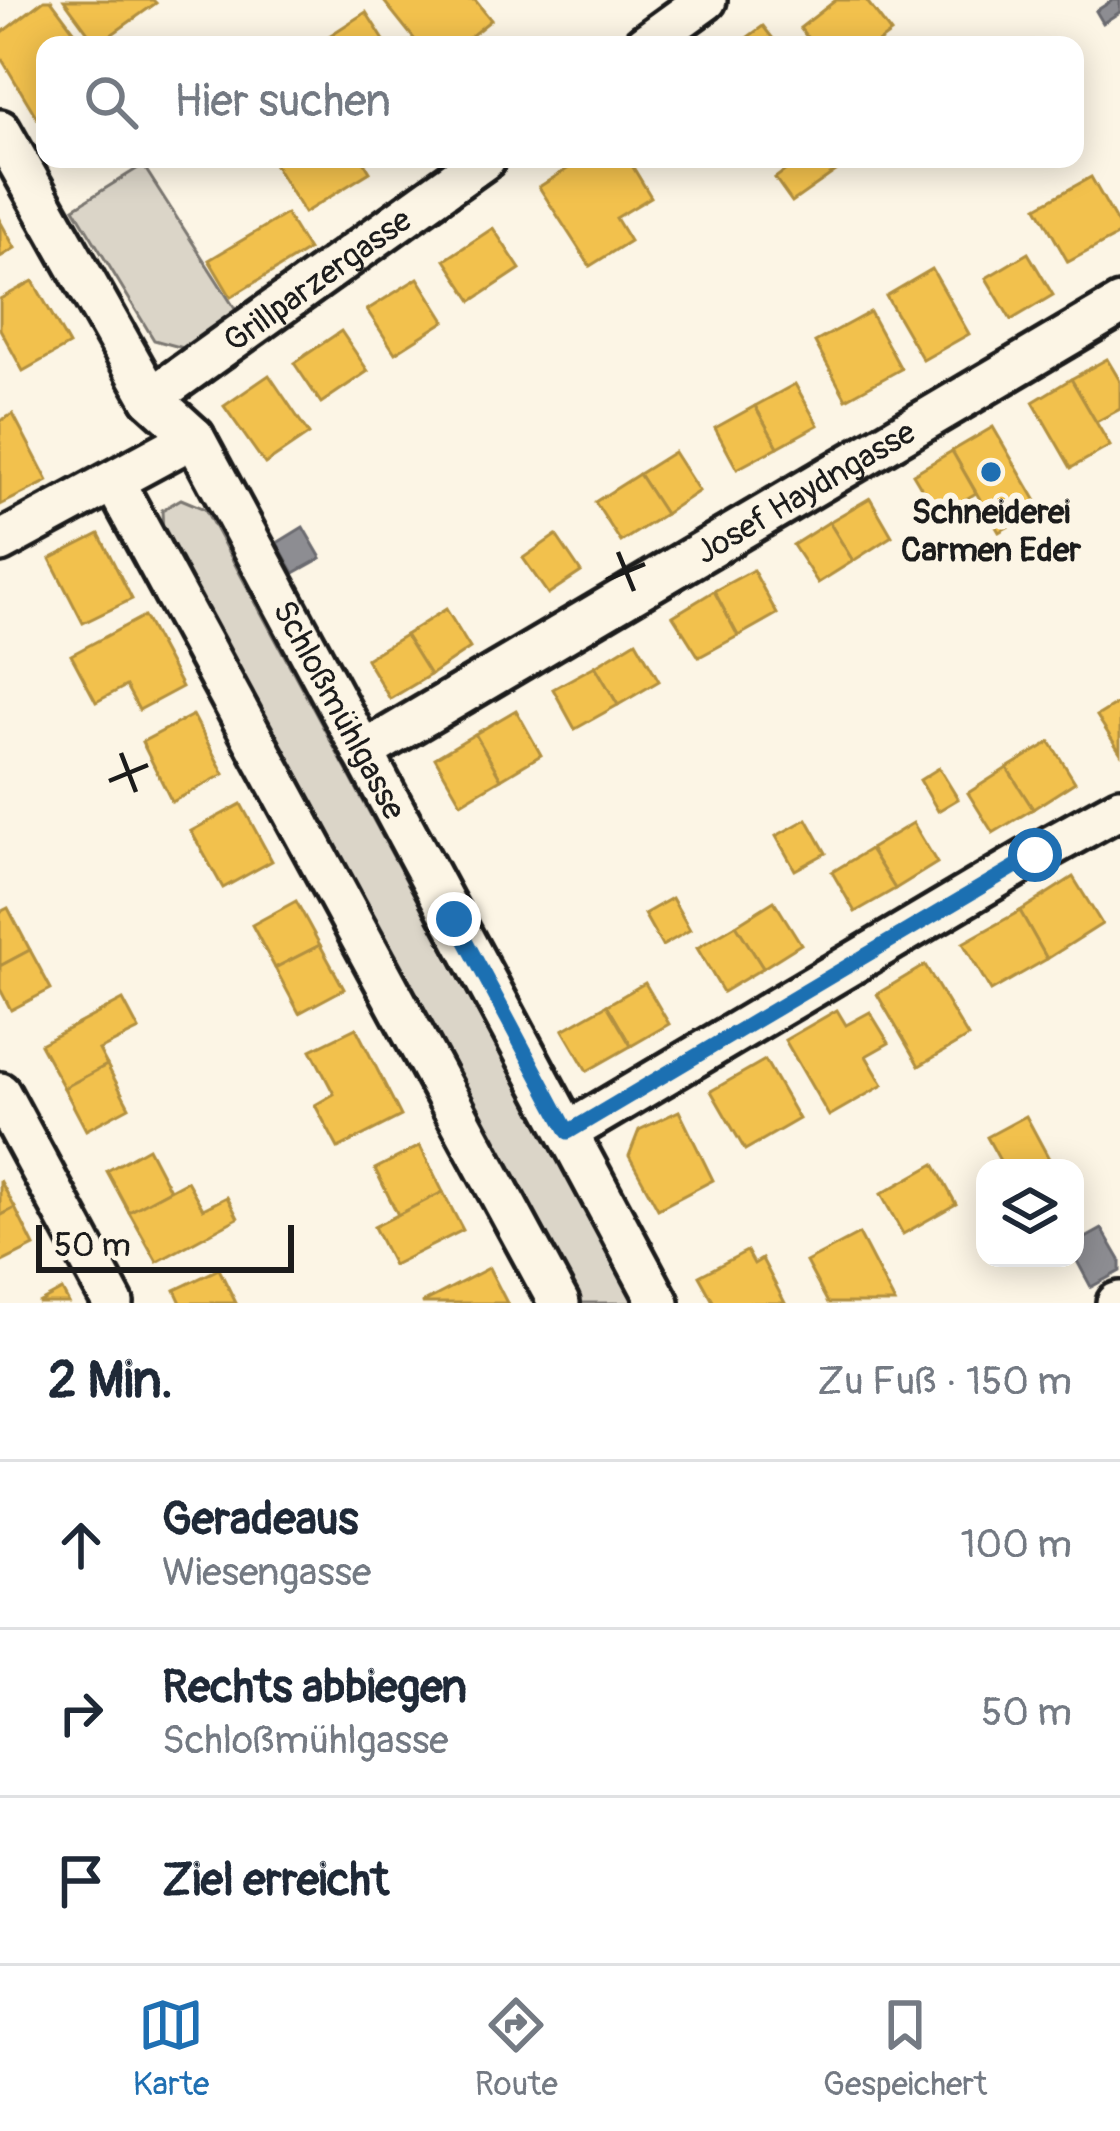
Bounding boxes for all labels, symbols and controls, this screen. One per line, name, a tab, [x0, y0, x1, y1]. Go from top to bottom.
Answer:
search box	[36, 36, 1084, 168]
icon: search	[78, 69, 144, 135]
text: Hier suchen	[174, 74, 391, 130]
street label: Grillparzergasse	[216, 200, 420, 361]
street label: Josef Haydngasse	[688, 412, 923, 573]
marker: Schneiderei Carmen Eder	[978, 459, 1004, 485]
place label: Schneiderei Carmen Eder	[901, 492, 1081, 571]
street label: Schloßmühlgasse	[264, 594, 414, 827]
route start	[1008, 828, 1062, 882]
route end	[427, 892, 481, 946]
map controls	[976, 1159, 1084, 1267]
button: layers	[976, 1159, 1084, 1267]
scale bar	[36, 1219, 294, 1272]
text: 50 m	[54, 1225, 131, 1266]
text: 2 Min.	[48, 1349, 173, 1413]
text: Zu Fuß · 150 m	[817, 1357, 1072, 1406]
text: Geradeaus	[162, 1492, 358, 1548]
icon: ahead	[48, 1512, 114, 1578]
text: 100 m	[960, 1520, 1072, 1569]
text: Wiesengasse	[162, 1548, 371, 1597]
text: Rechts abbiegen	[162, 1660, 467, 1716]
icon: right	[48, 1680, 114, 1746]
text: 50 m	[981, 1688, 1072, 1737]
text: Schloßmühlgasse	[162, 1716, 449, 1765]
icon: arrive	[48, 1848, 114, 1914]
text: Ziel erreicht	[162, 1853, 389, 1909]
tab: Karte	[133, 1992, 209, 2105]
tab: Route	[475, 1992, 558, 2105]
tab: Gespeichert	[823, 1992, 987, 2105]

